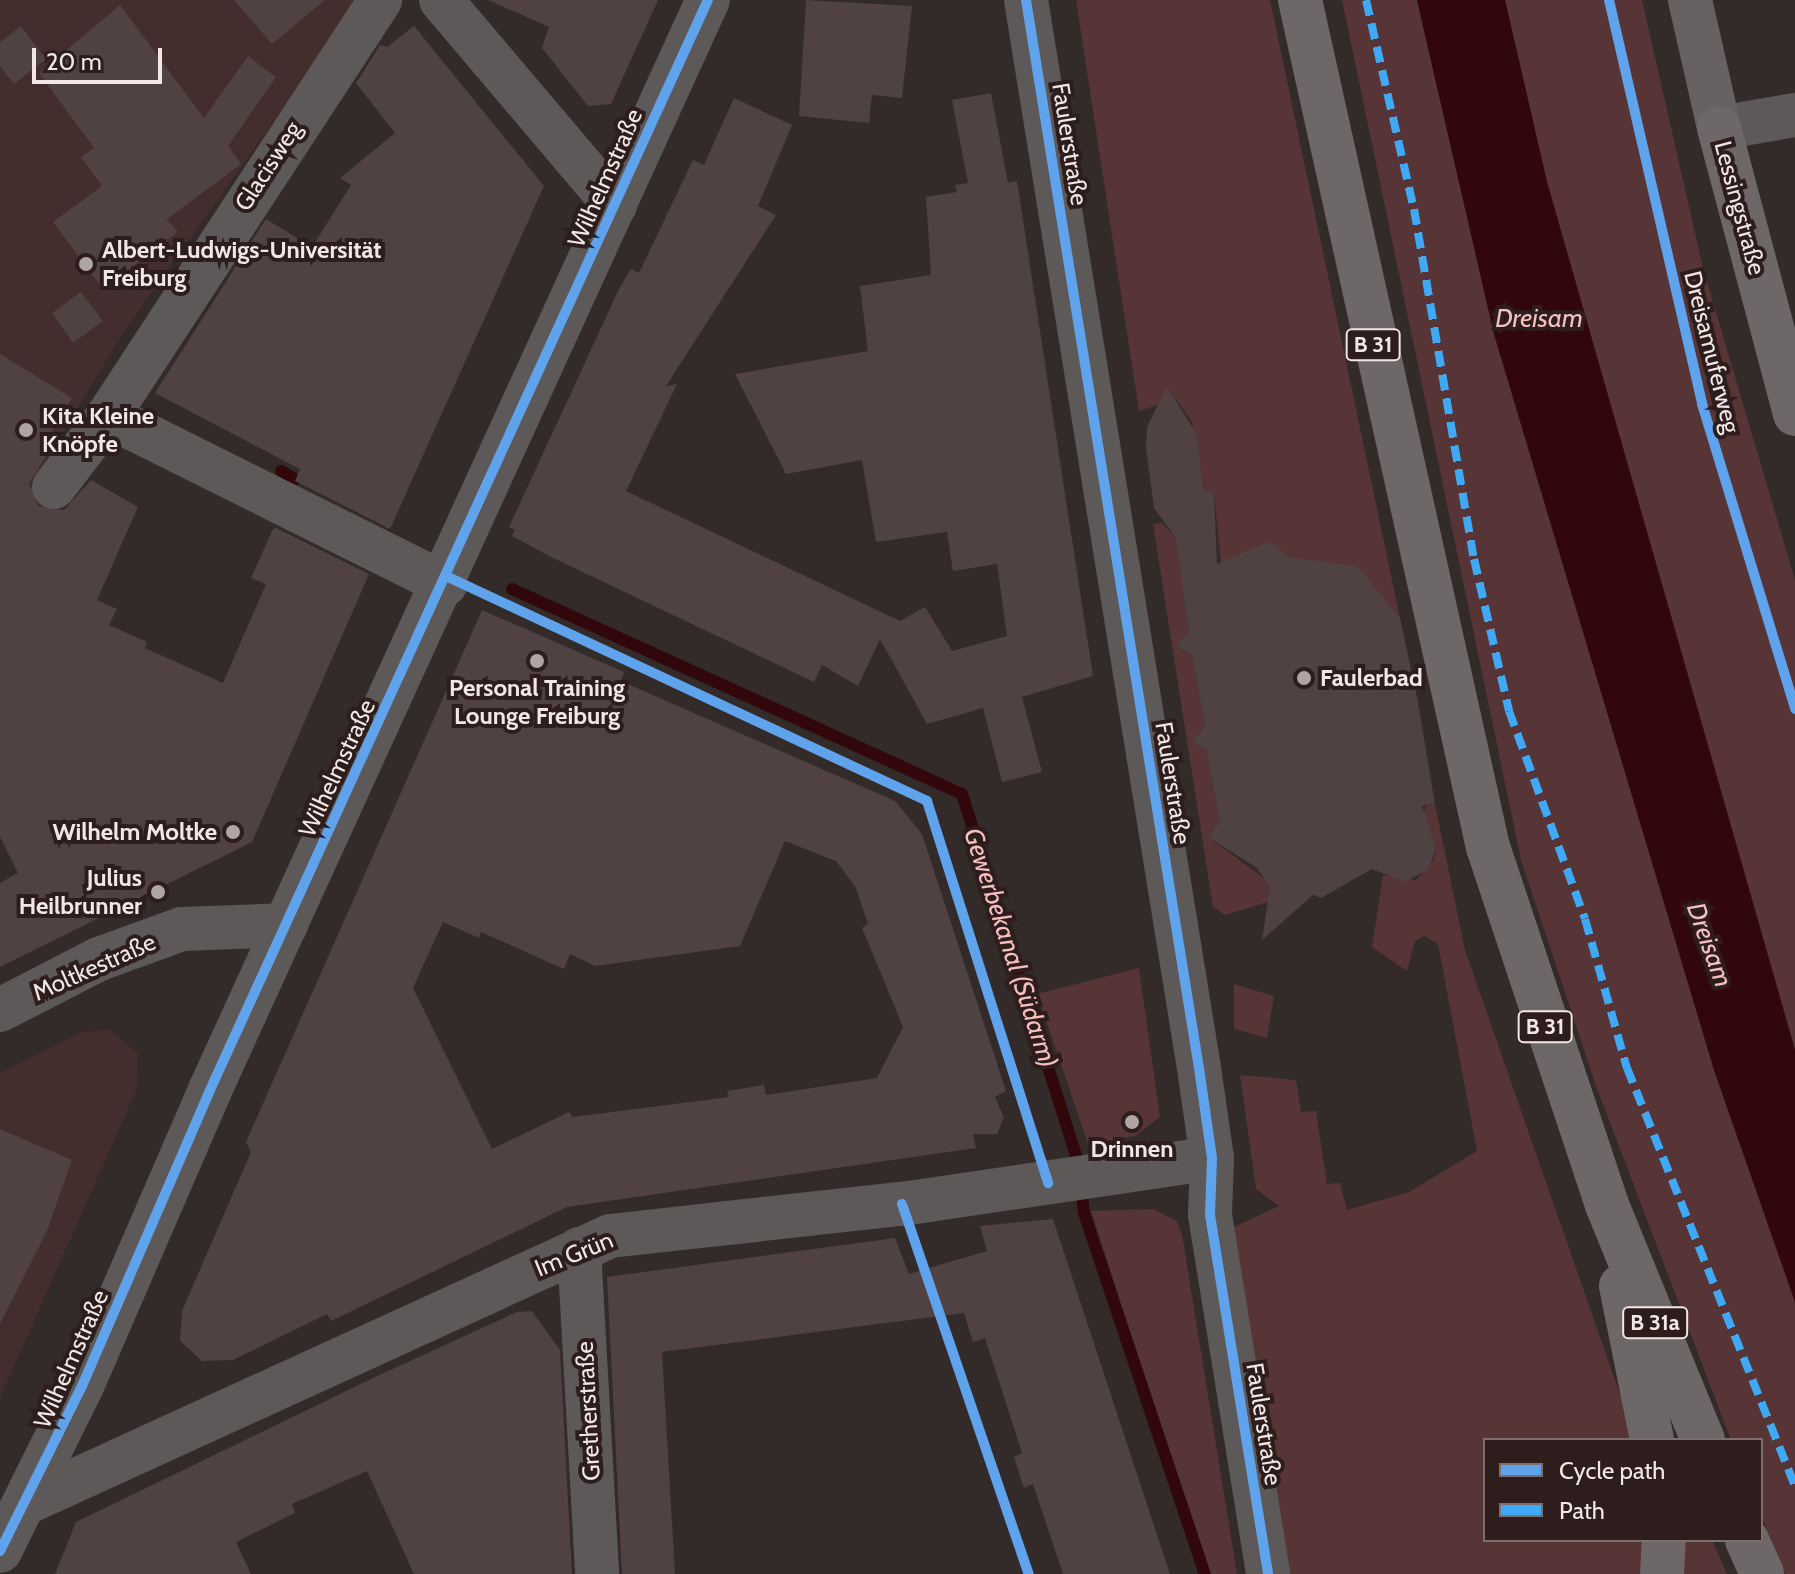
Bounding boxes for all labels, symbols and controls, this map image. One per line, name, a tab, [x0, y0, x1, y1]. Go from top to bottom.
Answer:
scale bar	[36, 32, 166, 82]
text: 20 m	[46, 47, 102, 76]
street label: Faulerstraße	[1046, 81, 1094, 207]
street label: Wilhelmstraße	[562, 104, 648, 252]
street label: Glacisweg	[229, 116, 307, 216]
street label: Lessingstraße	[1708, 138, 1772, 278]
place label: Albert-Ludwigs-Universität Freiburg	[102, 236, 382, 292]
marker: Albert-Ludwigs-Universität Freiburg	[77, 255, 95, 273]
street label: Dreisamuferweg	[1678, 268, 1746, 436]
water label: Dreisam	[1495, 303, 1583, 335]
road number: B 31	[1345, 327, 1401, 363]
place label: Kita Kleine Knöpfe	[42, 402, 154, 458]
marker: Kita Kleine Knöpfe	[17, 421, 35, 439]
marker: Personal Training Lounge Freiburg	[528, 652, 546, 670]
place label: Faulerbad	[1320, 664, 1423, 692]
marker: Faulerbad	[1295, 669, 1313, 687]
place label: Personal Training Lounge Freiburg	[449, 674, 625, 730]
street label: Wilhelmstraße	[293, 695, 381, 841]
street label: Faulerstraße	[1149, 720, 1197, 846]
place label: Wilhelm Moltke	[52, 818, 217, 846]
marker: Wilhelm Moltke	[224, 823, 242, 841]
water label: Gewerbekanal (Südarm)	[957, 824, 1063, 1072]
place label: Julius Heilbrunner	[19, 864, 142, 920]
marker: Julius Heilbrunner	[149, 883, 167, 901]
water label: Dreisam	[1679, 899, 1739, 991]
street label: Moltkestraße	[28, 927, 160, 1007]
road number: B 31	[1517, 1009, 1573, 1045]
marker: Drinnen	[1123, 1113, 1141, 1131]
place label: Drinnen	[1091, 1135, 1173, 1163]
street label: Im Grün	[531, 1225, 617, 1283]
street label: Wilhelmstraße	[28, 1285, 114, 1433]
road number: B 31a	[1621, 1305, 1689, 1341]
street label: Gretherstraße	[570, 1341, 606, 1481]
street label: Faulerstraße	[1240, 1361, 1288, 1487]
legend	[1483, 1438, 1763, 1542]
text: Cycle path	[1559, 1456, 1665, 1485]
text: Path	[1559, 1496, 1605, 1525]

